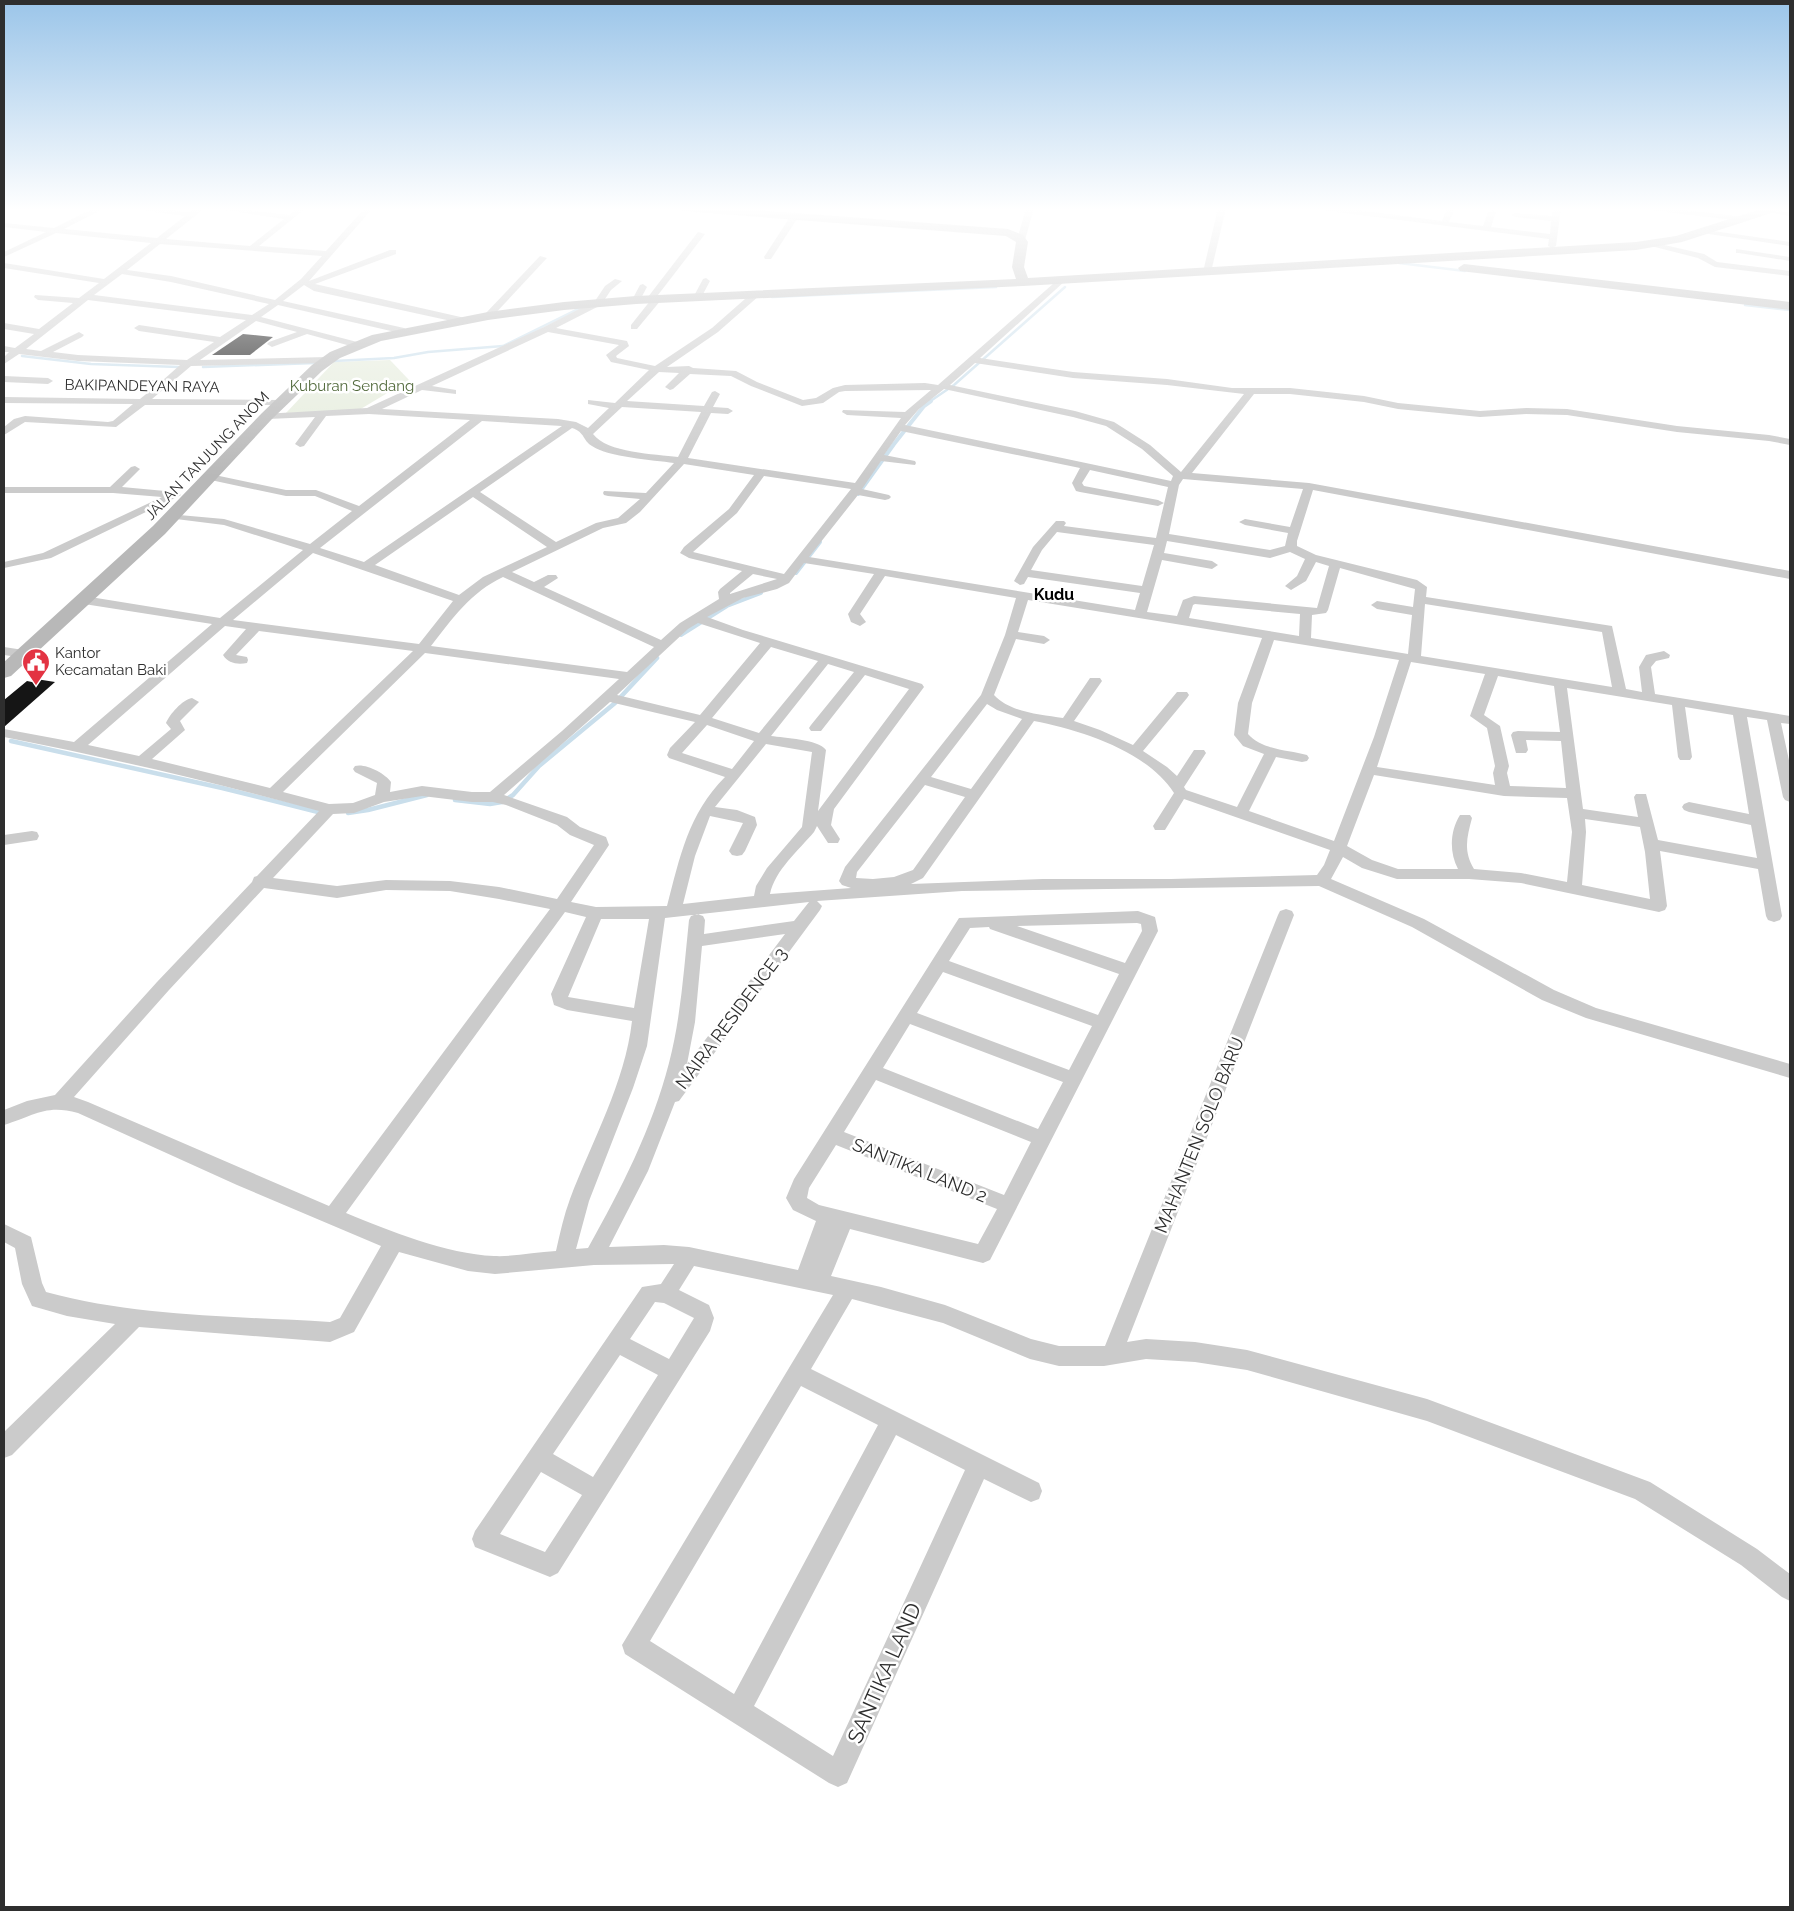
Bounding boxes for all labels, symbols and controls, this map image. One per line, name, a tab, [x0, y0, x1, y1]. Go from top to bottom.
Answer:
street label: BAKIPANDEYAN RAYA	[64, 376, 220, 396]
park label: Kuburan Sendang	[290, 377, 414, 395]
street label: JALAN TANJUNG ANOM	[141, 388, 273, 524]
district label: Kudu	[1034, 585, 1074, 604]
place label: Kantor Kecamatan Baki	[55, 644, 166, 679]
public building icon: Kantor Kecamatan Baki	[21, 647, 51, 686]
street label: NAIRA RESIDENCE 3	[671, 943, 791, 1093]
street label: MAHANTEN SOLO BARU	[1150, 1034, 1248, 1236]
street label: SANTIKA LAND 2	[850, 1133, 990, 1207]
street label: SANTIKA LAND	[842, 1599, 926, 1747]

